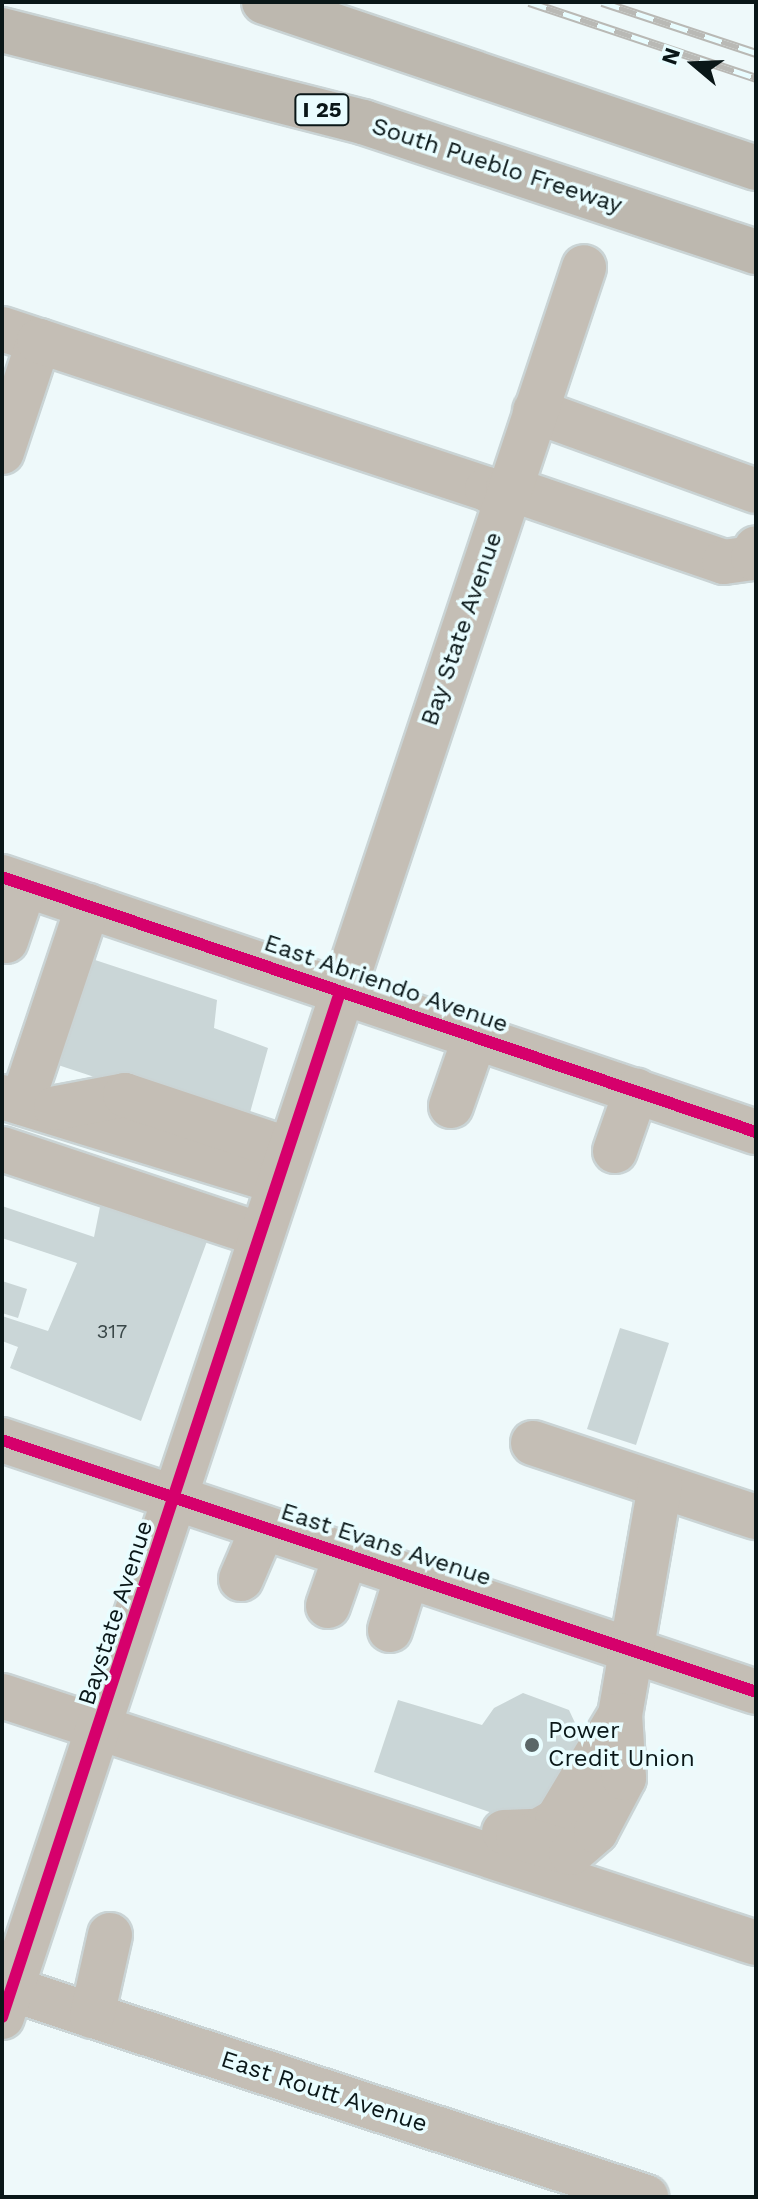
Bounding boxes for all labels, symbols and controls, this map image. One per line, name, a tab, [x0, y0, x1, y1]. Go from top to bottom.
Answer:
north arrow	[654, 24, 734, 104]
text: N	[656, 44, 685, 68]
road number: I 25	[294, 92, 350, 128]
street label: South Pueblo Freeway	[368, 112, 626, 220]
street label: Bay State Avenue	[415, 528, 509, 730]
street label: East Abriendo Avenue	[259, 928, 513, 1040]
house number: 317	[97, 1319, 127, 1343]
street label: East Evans Avenue	[277, 1497, 495, 1593]
street label: Baystate Avenue	[72, 1517, 160, 1709]
place label: Power Credit Union	[548, 1717, 695, 1773]
marker: Power Credit Union	[523, 1736, 541, 1754]
street label: East Routt Avenue	[217, 2045, 431, 2139]

